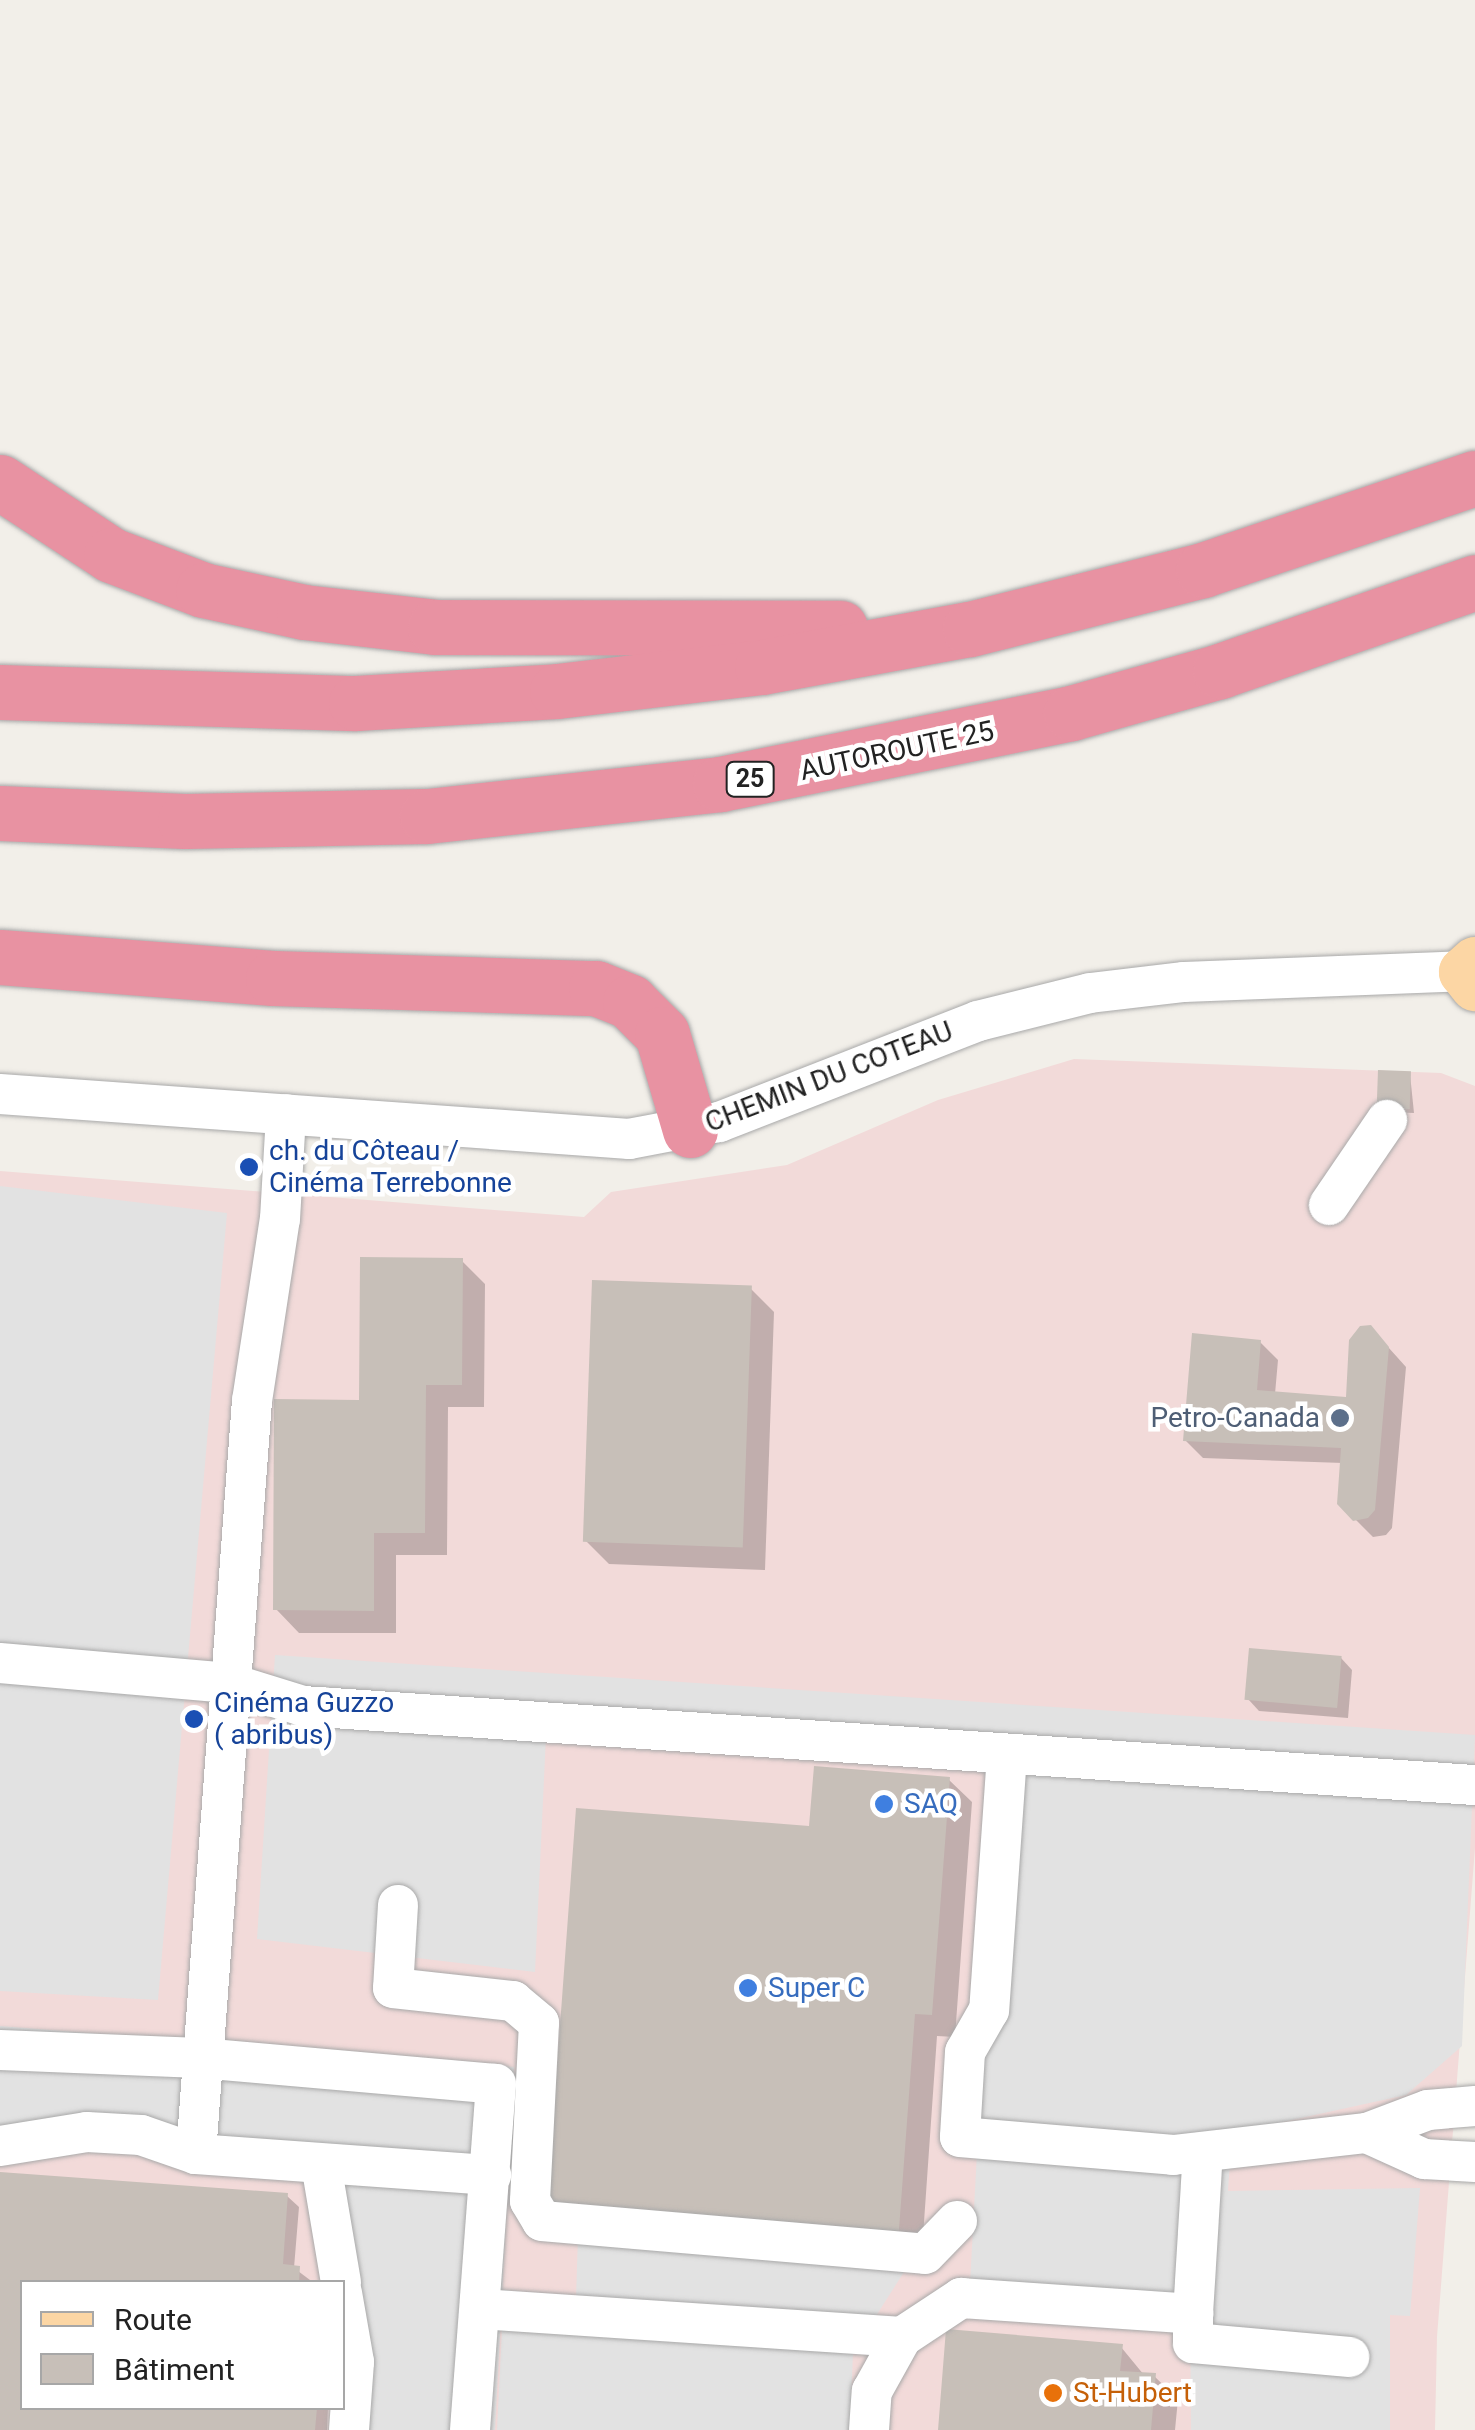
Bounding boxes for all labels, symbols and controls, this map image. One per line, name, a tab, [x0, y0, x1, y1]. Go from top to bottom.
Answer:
street label: AUTOROUTE 25	[797, 714, 997, 788]
road number: 25	[725, 759, 775, 799]
street label: CHEMIN DU COTEAU	[700, 1014, 958, 1140]
place label: ch. du Côteau / Cinéma Terrebonne	[269, 1134, 512, 1200]
marker: ch. du Côteau / Cinéma Terrebonne	[238, 1156, 260, 1178]
place label: Petro-Canada	[1150, 1401, 1320, 1435]
marker: Petro-Canada	[1329, 1407, 1351, 1429]
place label: Cinéma Guzzo ( abribus)	[214, 1686, 394, 1752]
marker: Cinéma Guzzo ( abribus)	[183, 1708, 205, 1730]
place label: SAQ	[904, 1787, 958, 1821]
marker: SAQ	[873, 1793, 895, 1815]
place label: Super C	[768, 1971, 865, 2005]
marker: Super C	[737, 1977, 759, 1999]
legend	[20, 2280, 345, 2410]
text: Route	[114, 2302, 192, 2337]
text: Bâtiment	[114, 2352, 235, 2387]
place label: St-Hubert	[1073, 2376, 1192, 2410]
marker: St-Hubert	[1042, 2382, 1064, 2404]

